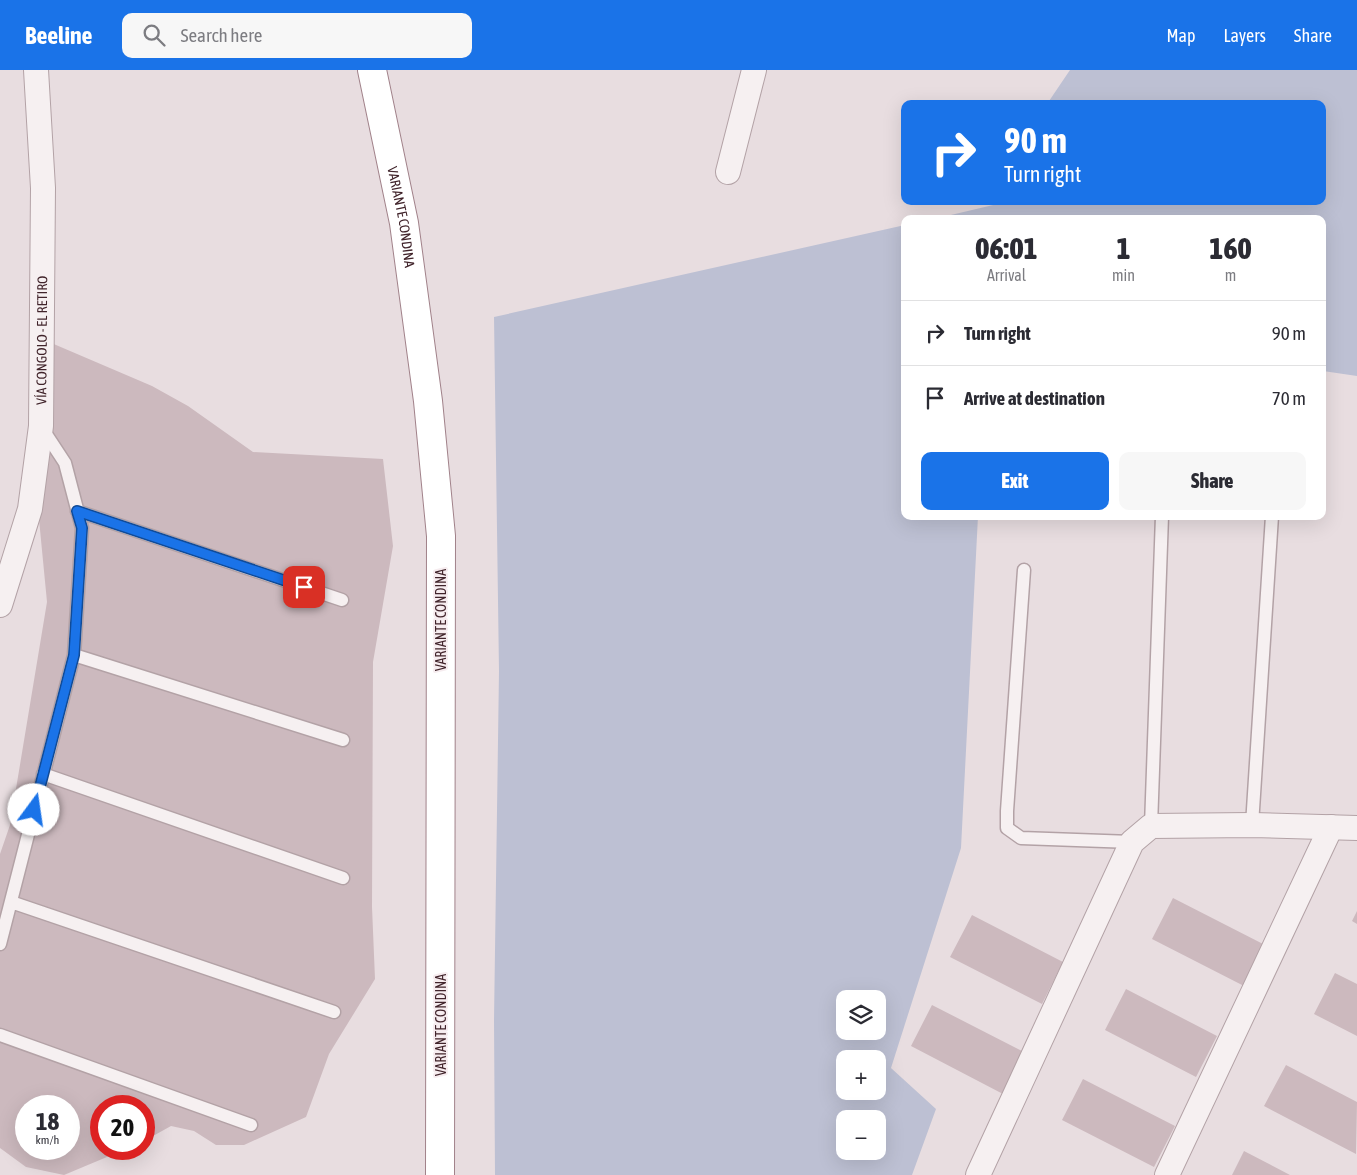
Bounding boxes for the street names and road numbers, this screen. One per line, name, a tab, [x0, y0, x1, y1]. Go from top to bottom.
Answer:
street label: VARIANTE CONDINA	[384, 165, 418, 269]
street label: VÍA CONGOLO - EL RETIRO	[33, 276, 50, 405]
street label: VARIANTE CONDINA	[433, 569, 449, 671]
street label: VARIANTE CONDINA	[433, 974, 449, 1076]

